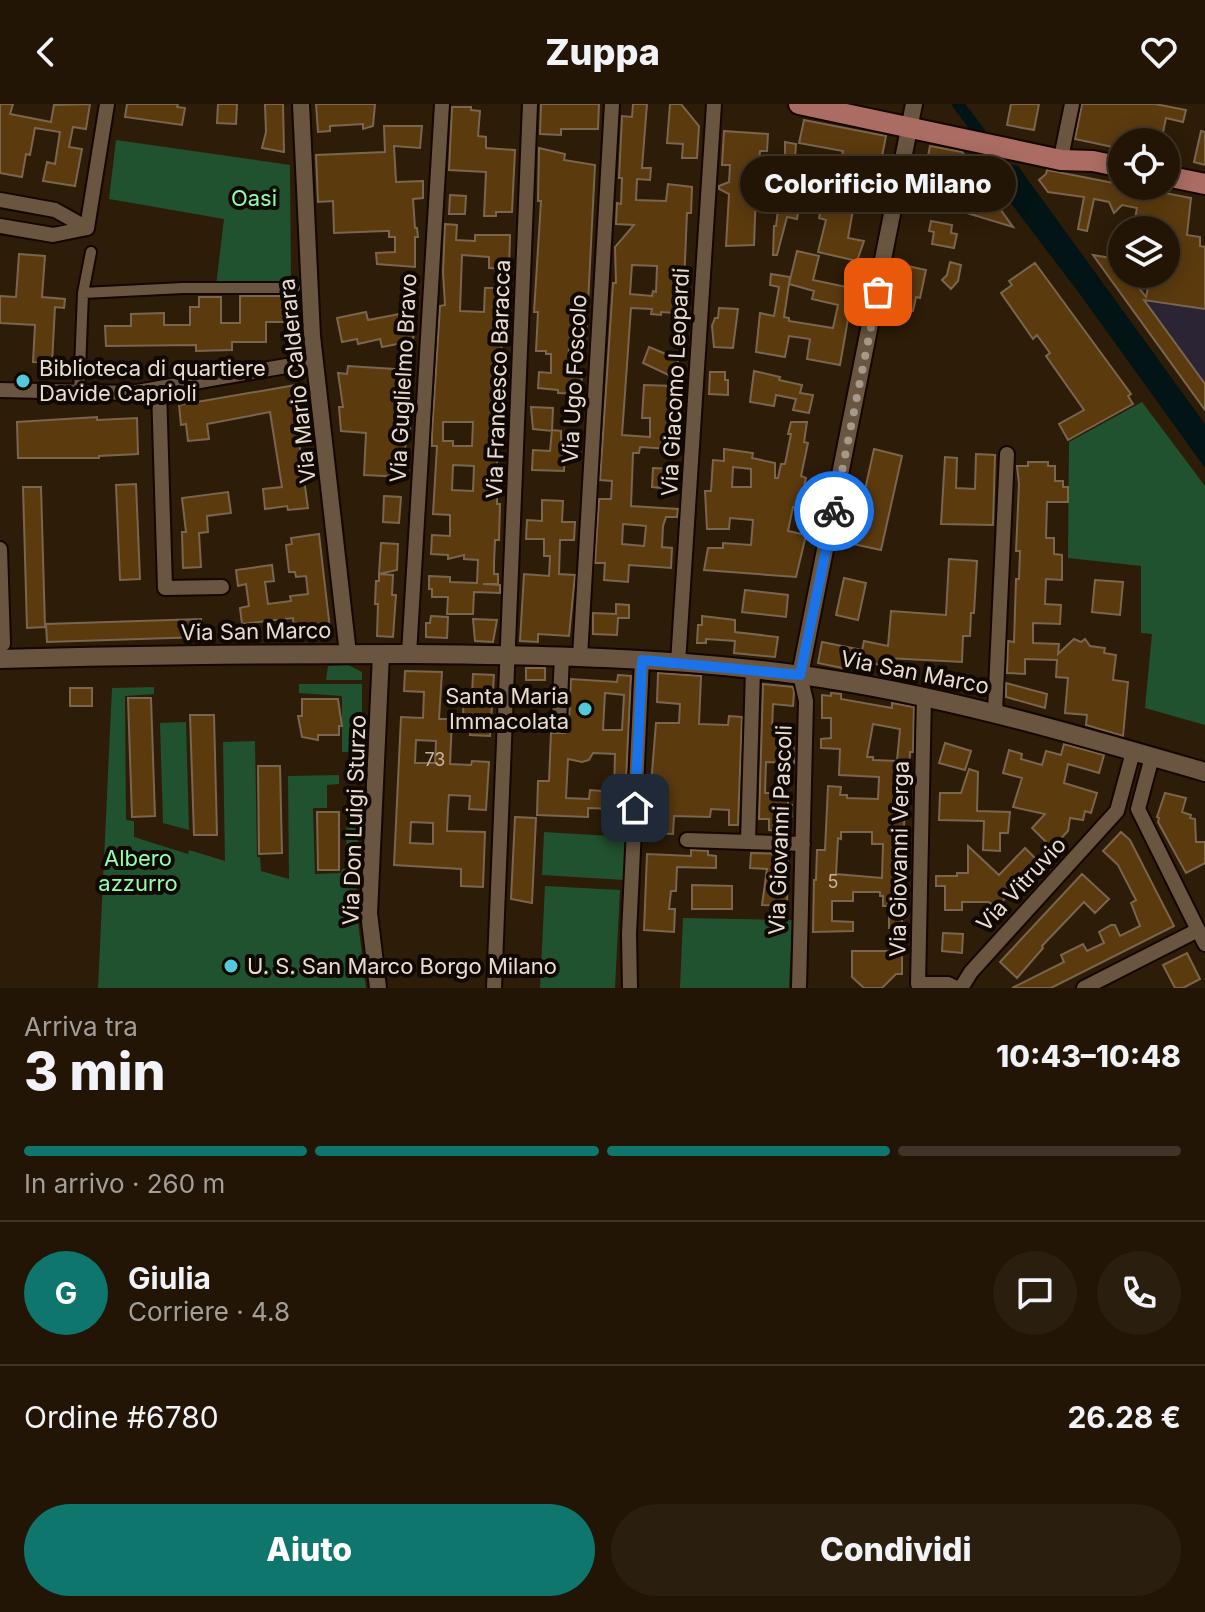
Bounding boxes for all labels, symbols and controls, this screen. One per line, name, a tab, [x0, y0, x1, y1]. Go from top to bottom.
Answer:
icon: back	[24, 30, 68, 74]
text: Zuppa	[545, 30, 660, 74]
icon: heart	[1137, 30, 1181, 74]
map controls	[1108, 128, 1180, 288]
button: locate	[1108, 128, 1180, 200]
callout: Colorificio Milano	[740, 156, 1016, 212]
text: Colorificio Milano	[764, 168, 992, 199]
park label: Oasi	[231, 185, 277, 211]
button: layers	[1108, 216, 1180, 288]
pin	[844, 258, 912, 326]
street label: Via Francesco Baracca	[481, 259, 515, 499]
street label: Via Giacomo Leopardi	[656, 267, 694, 497]
icon: bag	[856, 270, 900, 314]
street label: Via Guglielmo Bravo	[385, 273, 421, 483]
street label: Via Mario Calderara	[273, 277, 321, 485]
street label: Via Ugo Foscolo	[557, 294, 591, 464]
place label: Biblioteca di quartiere Davide Caprioli	[39, 355, 266, 406]
marker: Biblioteca di quartiere Davide Caprioli	[14, 372, 32, 390]
courier	[794, 471, 874, 551]
icon: bike	[812, 489, 856, 533]
street label: Via San Marco	[180, 617, 332, 645]
street label: Via San Marco	[839, 645, 991, 699]
place label: Santa Maria Immacolata	[445, 683, 569, 734]
marker: Santa Maria Immacolata	[576, 700, 594, 718]
street label: Via Don Luigi Sturzo	[337, 714, 371, 926]
street label: Via Giovanni Pascoli	[763, 725, 797, 935]
house number: 73	[424, 749, 446, 770]
street label: Via Giovanni Verga	[884, 761, 914, 957]
pin	[601, 774, 669, 842]
icon: home	[613, 786, 657, 830]
street label: Via Vitruvio	[971, 832, 1071, 936]
park label: Albero azzurro	[98, 845, 178, 896]
house number: 5	[828, 871, 838, 892]
place label: U. S. San Marco Borgo Milano	[247, 953, 557, 979]
marker: U. S. San Marco Borgo Milano	[222, 957, 240, 975]
text: Arriva tra	[24, 1011, 138, 1042]
text: 10:43–10:48	[996, 1038, 1181, 1074]
text: 3 min	[24, 1040, 166, 1103]
text: In arrivo · 260 m	[24, 1168, 225, 1199]
button: chat	[993, 1251, 1077, 1335]
button: phone	[1097, 1251, 1181, 1335]
text: Giulia	[128, 1260, 211, 1296]
text: G	[55, 1275, 77, 1311]
text: Corriere · 4.8	[128, 1296, 290, 1327]
text: Ordine #6780	[24, 1399, 219, 1435]
text: 26.28 €	[1067, 1399, 1181, 1435]
button: Aiuto	[24, 1504, 595, 1596]
button: Condividi	[611, 1504, 1181, 1596]

